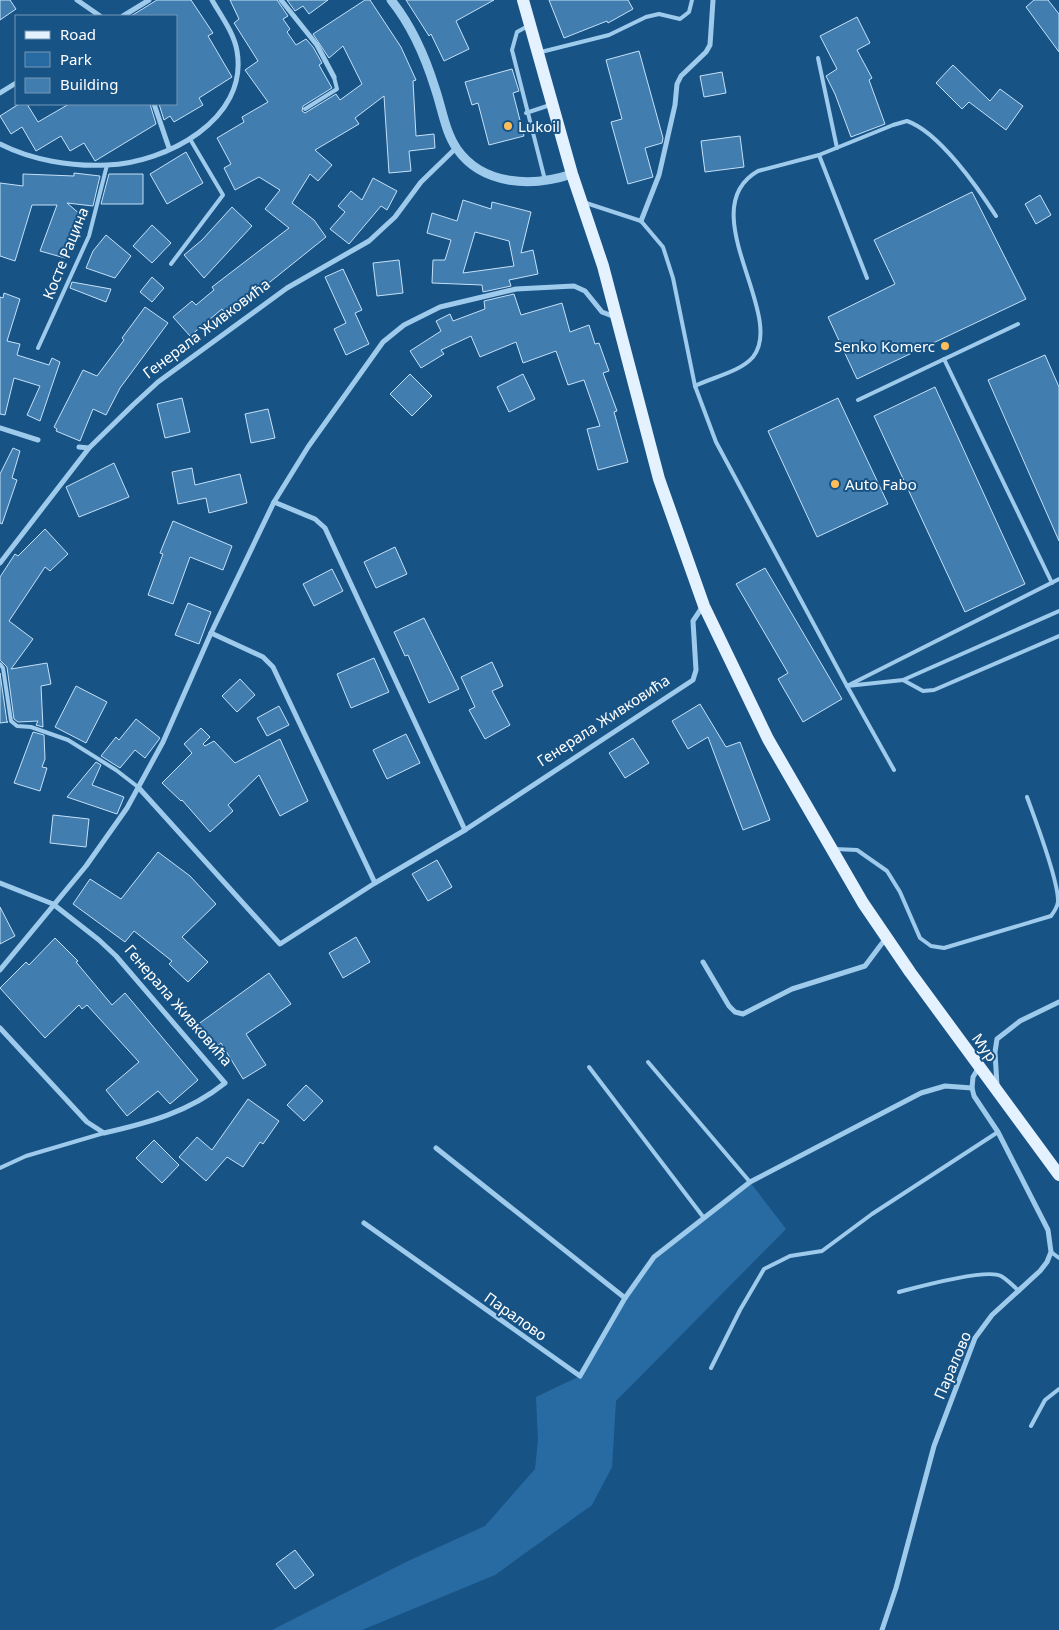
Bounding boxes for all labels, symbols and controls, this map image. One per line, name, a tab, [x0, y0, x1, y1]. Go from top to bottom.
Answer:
legend	[15, 15, 178, 105]
text: Road	[60, 24, 96, 44]
text: Park	[60, 49, 92, 69]
text: Building	[60, 74, 118, 94]
place label: Lukoil	[518, 116, 560, 136]
marker: Lukoil	[502, 120, 514, 132]
street label: Косте Рацина	[37, 204, 93, 302]
street label: Генерала Живковића	[138, 274, 274, 382]
place label: Senko Komerc	[834, 336, 935, 356]
marker: Senko Komerc	[939, 340, 951, 352]
place label: Auto Fabo	[845, 474, 917, 494]
marker: Auto Fabo	[829, 478, 841, 490]
street label: Генерала Живковића	[533, 670, 673, 770]
street label: Генерала Живковића	[121, 940, 237, 1070]
street label: Мур	[968, 1029, 1002, 1065]
street label: Паралово	[481, 1287, 551, 1345]
street label: Паралово	[929, 1328, 975, 1402]

